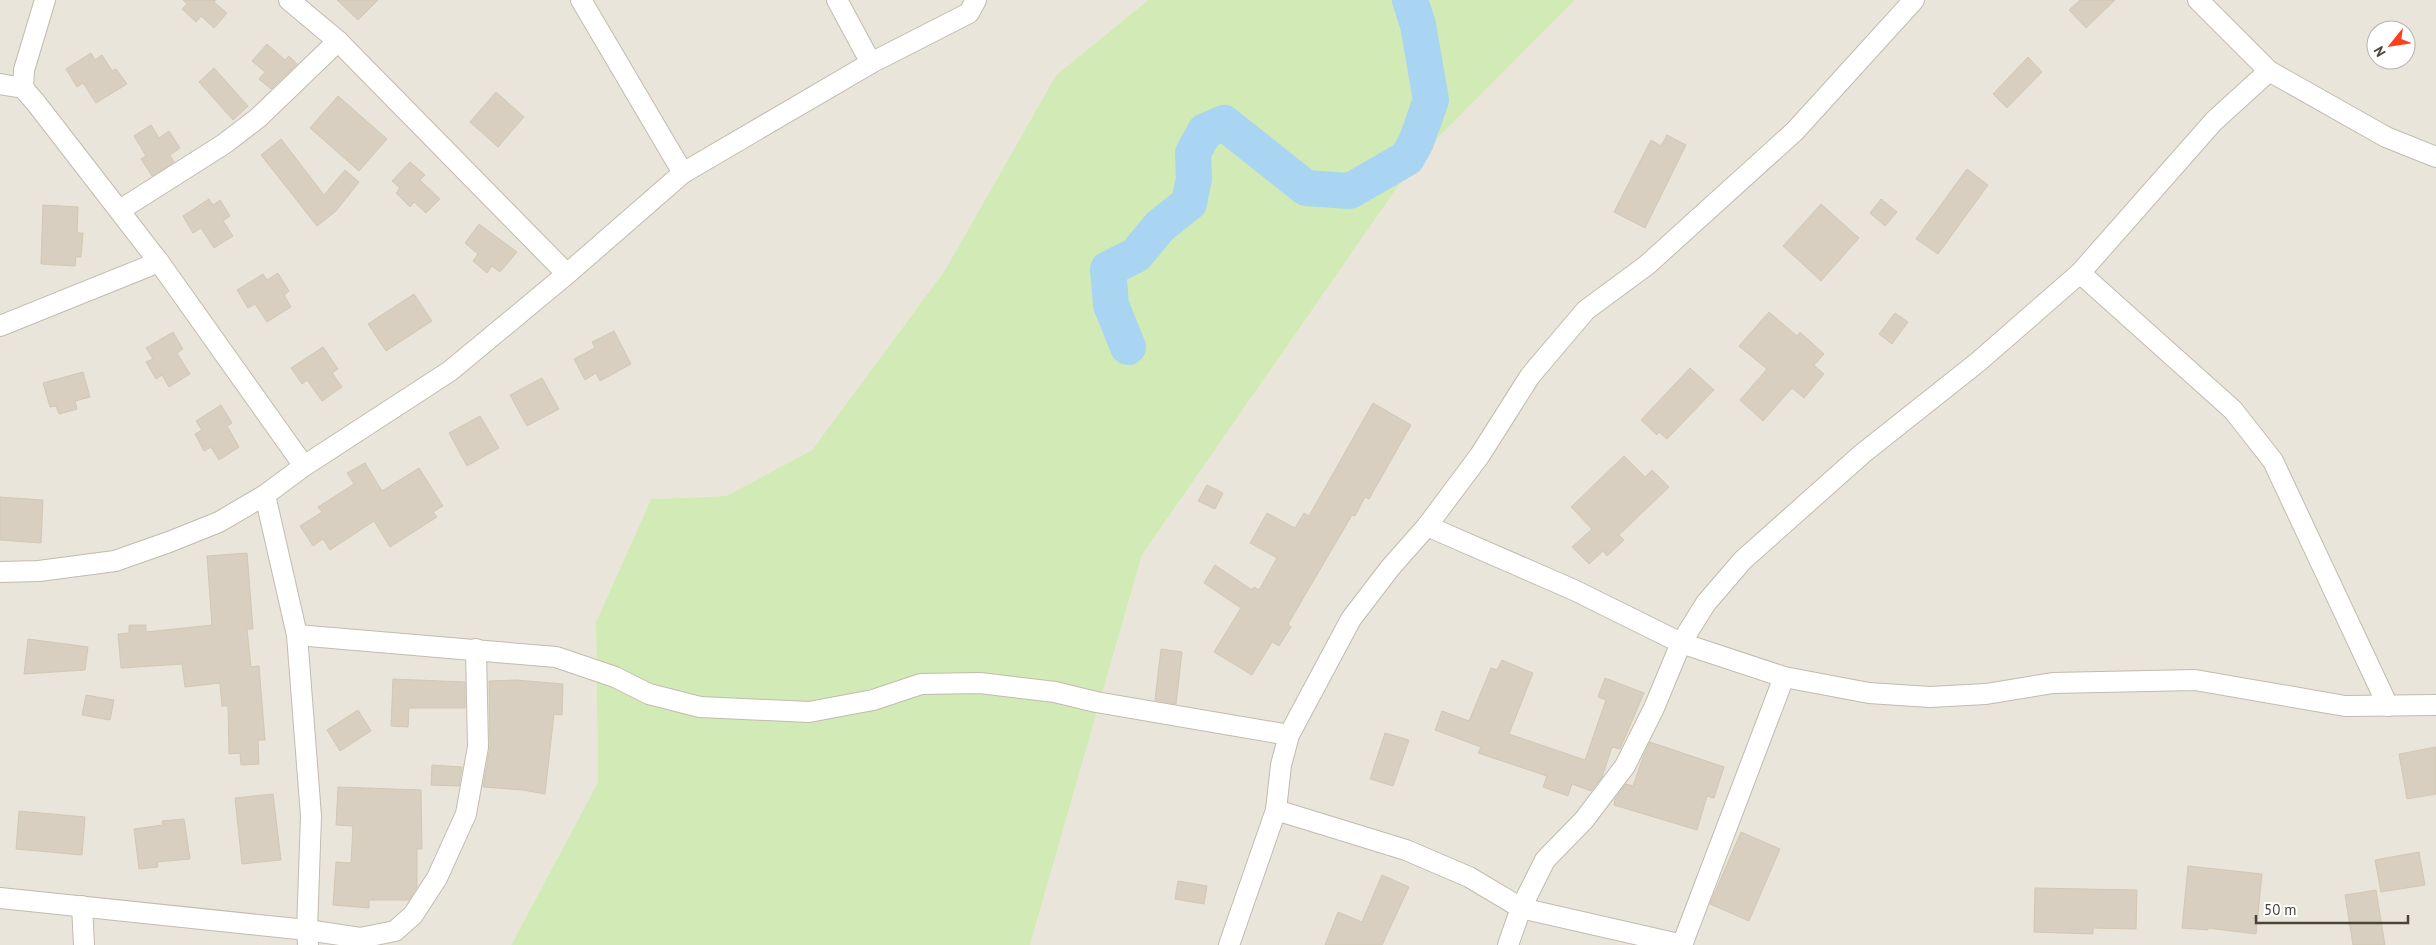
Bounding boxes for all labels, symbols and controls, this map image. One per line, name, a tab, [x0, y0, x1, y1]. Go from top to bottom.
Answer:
north arrow	[2366, 20, 2416, 70]
text: N	[2370, 43, 2390, 60]
scale bar	[2256, 892, 2408, 924]
text: 50 m	[2264, 900, 2297, 919]

